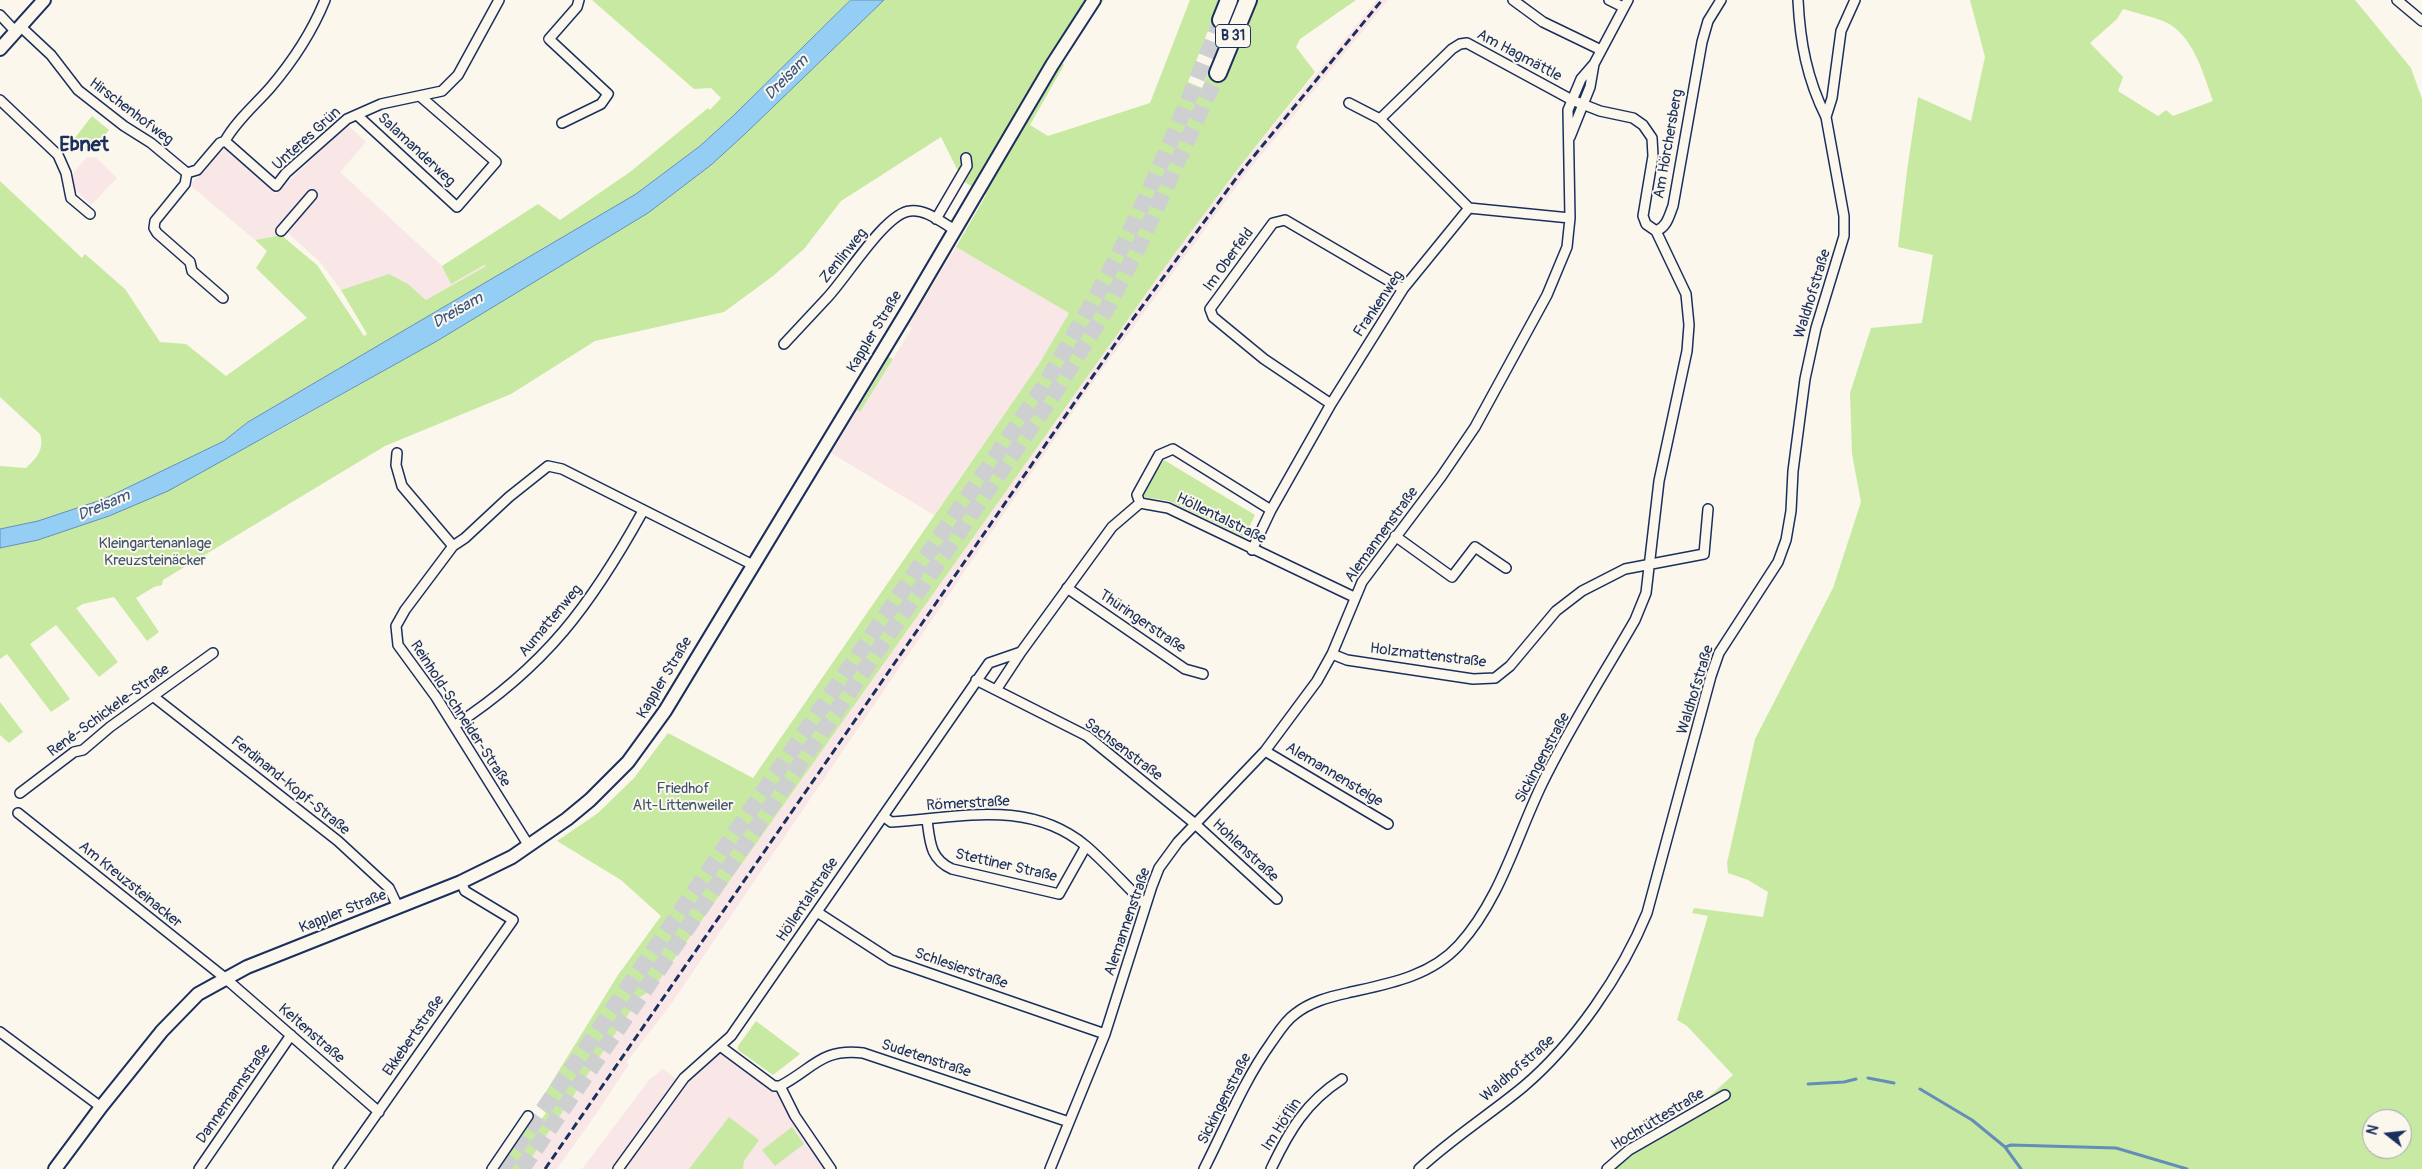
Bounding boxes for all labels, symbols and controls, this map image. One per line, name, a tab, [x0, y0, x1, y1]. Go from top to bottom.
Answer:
road number: B 31	[1216, 24, 1250, 48]
street label: Am Hagmättle	[1473, 26, 1565, 86]
water label: Dreisam	[761, 52, 813, 104]
street label: Hirschenhofweg	[85, 75, 177, 149]
street label: Am Hörchersberg	[1651, 88, 1687, 200]
street label: Unteres Grün	[269, 104, 345, 174]
street label: Salamanderweg	[373, 109, 459, 191]
district label: Ebnet	[59, 134, 109, 158]
street label: Zenlinweg	[816, 225, 872, 287]
street label: Im Oberfeld	[1200, 225, 1258, 295]
street label: Waldhofstraße	[1791, 247, 1835, 341]
street label: Frankenweg	[1350, 267, 1408, 341]
street label: Kappler Straße	[843, 288, 907, 376]
water label: Dreisam	[429, 289, 487, 333]
street label: Alemannenstraße	[1341, 484, 1423, 586]
water label: Dreisam	[75, 486, 133, 526]
street label: Höllentalstraße	[1173, 490, 1269, 548]
park label: Kleingartenanlage Kreuzsteinäcker	[98, 535, 212, 570]
street label: Aumattenweg	[516, 581, 586, 661]
street label: Thüringerstraße	[1095, 586, 1189, 658]
street label: Kappler Straße	[633, 634, 697, 722]
street label: Reinhold-Schneider-Straße	[406, 637, 514, 791]
street label: Holzmattenstraße	[1369, 640, 1487, 672]
street label: Waldhofstraße	[1674, 643, 1718, 737]
street label: René-Schickele-Straße	[45, 661, 173, 761]
street label: Sickingenstraße	[1512, 710, 1574, 806]
street label: Sachsenstraße	[1080, 715, 1166, 785]
street label: Ferdinand-Kopf-Straße	[227, 733, 353, 839]
street label: Alemannensteige	[1282, 739, 1386, 811]
park label: Friedhof Alt-Littenweiler	[632, 780, 734, 815]
street label: Römerstraße	[926, 793, 1010, 815]
street label: Hohlenstraße	[1208, 816, 1282, 886]
street label: Am Kreuzsteinacker	[75, 838, 185, 932]
street label: Stettiner Straße	[953, 846, 1059, 886]
street label: Höllentalstraße	[773, 855, 843, 945]
street label: Alemannenstraße	[1101, 866, 1155, 978]
street label: Kappler Straße	[297, 886, 389, 938]
street label: Schlesierstraße	[912, 945, 1010, 993]
street label: Ekkebertstraße	[380, 992, 448, 1080]
street label: Keltenstraße	[274, 1000, 348, 1068]
street label: Waldhofstraße	[1477, 1032, 1559, 1106]
street label: Sudetenstraße	[879, 1036, 973, 1082]
street label: Dannemannstraße	[193, 1041, 275, 1147]
street label: Sickingenstraße	[1194, 1050, 1256, 1148]
street label: Hochrüttestraße	[1608, 1085, 1708, 1155]
street label: Im Höflin	[1258, 1095, 1306, 1155]
north arrow	[2362, 1109, 2412, 1159]
text: N	[2364, 1123, 2383, 1137]

